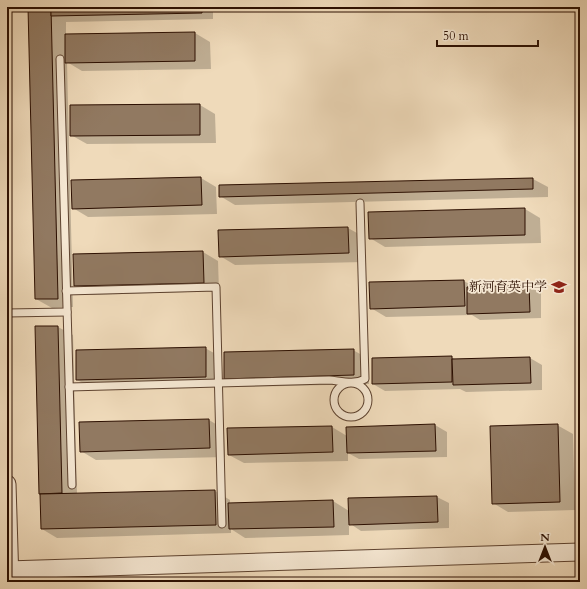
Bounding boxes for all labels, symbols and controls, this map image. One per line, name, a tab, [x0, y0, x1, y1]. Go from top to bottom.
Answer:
scale bar	[437, 22, 538, 48]
text: 50 m	[443, 28, 470, 44]
place label: 新河育英中学	[469, 278, 547, 296]
school or university icon: 新河育英中学	[550, 278, 568, 296]
north arrow	[525, 527, 565, 567]
text: N	[540, 530, 550, 545]

